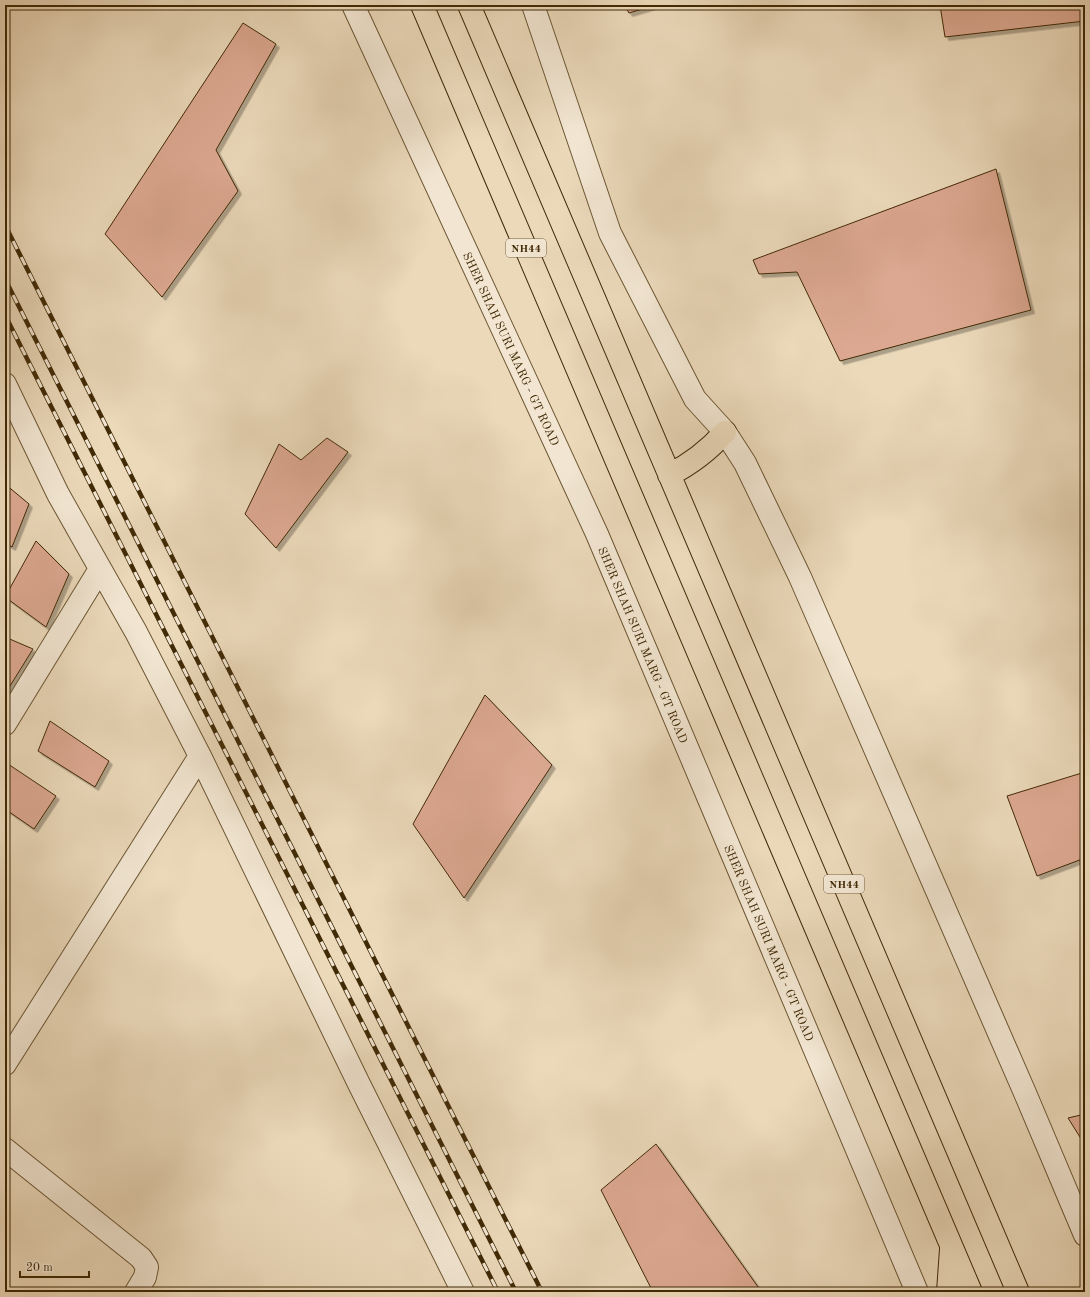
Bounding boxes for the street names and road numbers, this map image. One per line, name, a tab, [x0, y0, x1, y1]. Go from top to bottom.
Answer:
road number: NH44	[506, 239, 546, 257]
street label: SHER SHAH SURI MARG - GT ROAD	[460, 251, 560, 448]
street label: SHER SHAH SURI MARG - GT ROAD	[595, 545, 689, 745]
street label: SHER SHAH SURI MARG - GT ROAD	[721, 843, 815, 1043]
road number: NH44	[824, 875, 864, 893]

